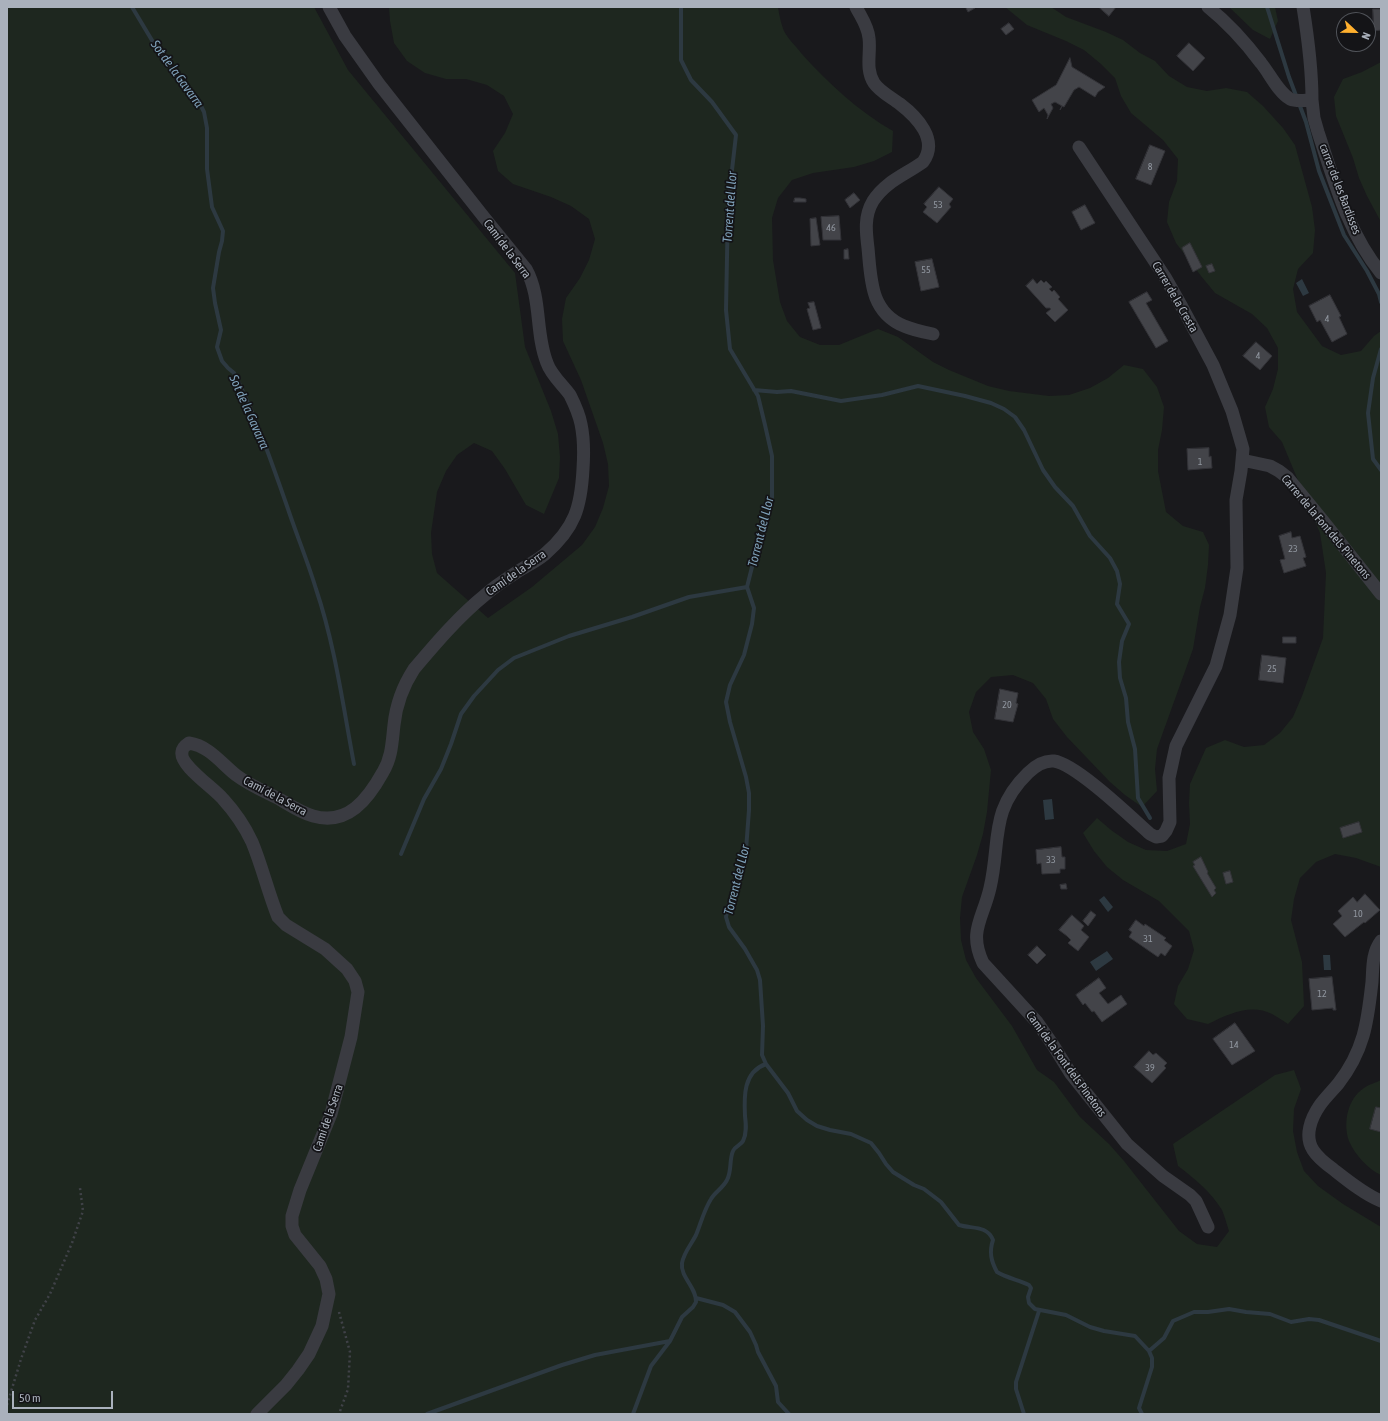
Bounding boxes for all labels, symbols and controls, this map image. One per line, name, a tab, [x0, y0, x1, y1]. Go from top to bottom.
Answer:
north arrow	[1336, 12, 1376, 52]
text: N	[1359, 31, 1373, 41]
water label: Sot de la Gavarra	[147, 37, 207, 111]
street label: carrer de les Bardisses	[1316, 141, 1364, 237]
house number: 8	[1148, 161, 1152, 173]
water label: Torrent del Llor	[720, 171, 740, 243]
house number: 53	[933, 199, 943, 211]
street label: Camí de la Serra	[480, 217, 534, 281]
house number: 46	[826, 222, 836, 234]
street label: Carrer de la Cresta	[1149, 259, 1201, 335]
house number: 55	[921, 264, 931, 276]
house number: 4	[1325, 313, 1329, 325]
house number: 4	[1256, 350, 1260, 362]
water label: Sot de la Gavarra	[226, 372, 272, 452]
house number: 1	[1198, 456, 1202, 468]
street label: Carrer de la Font dels Pinetons	[1278, 472, 1374, 582]
water label: Torrent del Llor	[745, 495, 777, 569]
house number: 23	[1288, 543, 1298, 555]
street label: Camí de la Serra	[483, 547, 549, 599]
house number: 25	[1267, 663, 1277, 675]
house number: 20	[1002, 699, 1012, 711]
street label: Camí de la Serra	[241, 773, 309, 819]
water label: Torrent del Llor	[721, 843, 753, 917]
house number: 33	[1046, 854, 1056, 866]
house number: 10	[1353, 908, 1363, 920]
house number: 31	[1143, 933, 1153, 945]
house number: 12	[1317, 988, 1327, 1000]
street label: Camí de la Font dels Pinetons	[1023, 1008, 1109, 1120]
house number: 14	[1229, 1039, 1239, 1051]
house number: 39	[1145, 1062, 1155, 1074]
street label: Camí de la Serra	[310, 1083, 346, 1153]
scale bar	[14, 1383, 115, 1409]
text: 50 m	[19, 1391, 41, 1405]

